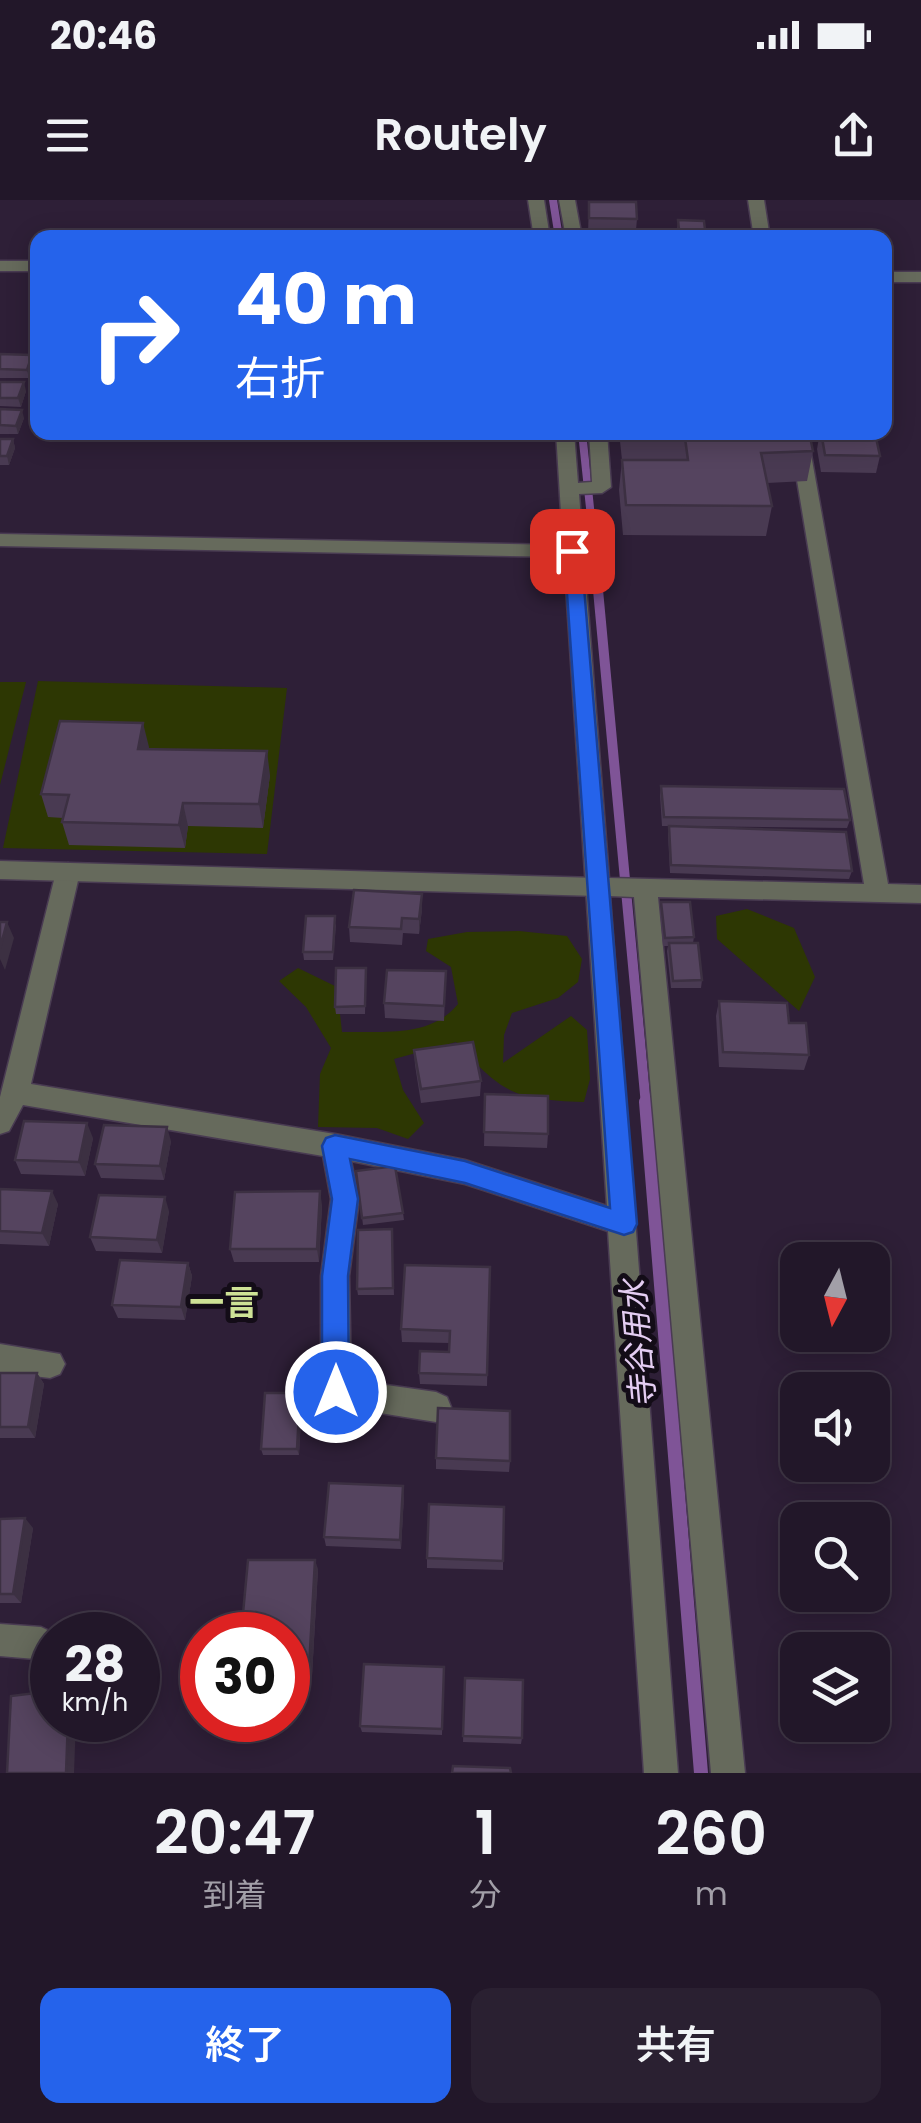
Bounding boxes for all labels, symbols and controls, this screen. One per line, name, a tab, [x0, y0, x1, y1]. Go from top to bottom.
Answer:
text: 20:46	[50, 9, 157, 62]
text: Routely	[374, 103, 547, 166]
icon: menu	[40, 108, 95, 163]
icon: share	[826, 108, 881, 163]
text: 40 m	[235, 250, 417, 349]
icon: right	[70, 270, 200, 400]
text: 右折	[235, 347, 325, 410]
pin	[530, 509, 615, 594]
icon: arrive	[545, 524, 600, 579]
north arrow	[780, 1242, 890, 1352]
map controls	[780, 1242, 890, 1742]
water label: 寺谷用水	[610, 1275, 666, 1410]
district label: 一言	[189, 1278, 259, 1327]
position arrow	[284, 1340, 388, 1444]
button: sound	[780, 1372, 890, 1482]
button: search	[780, 1502, 890, 1612]
speed limit sign: 30	[180, 1612, 310, 1742]
text: 28	[65, 1629, 125, 1700]
button: layers	[780, 1632, 890, 1742]
text: km/h	[62, 1685, 128, 1720]
text: 20:47	[154, 1791, 315, 1875]
text: 1	[475, 1791, 496, 1875]
text: 260	[655, 1792, 767, 1876]
text: m	[695, 1871, 728, 1916]
text: 到着	[203, 1872, 267, 1917]
text: 分	[469, 1872, 501, 1917]
button: 終了	[40, 1988, 451, 2103]
button: 共有	[471, 1988, 881, 2103]

